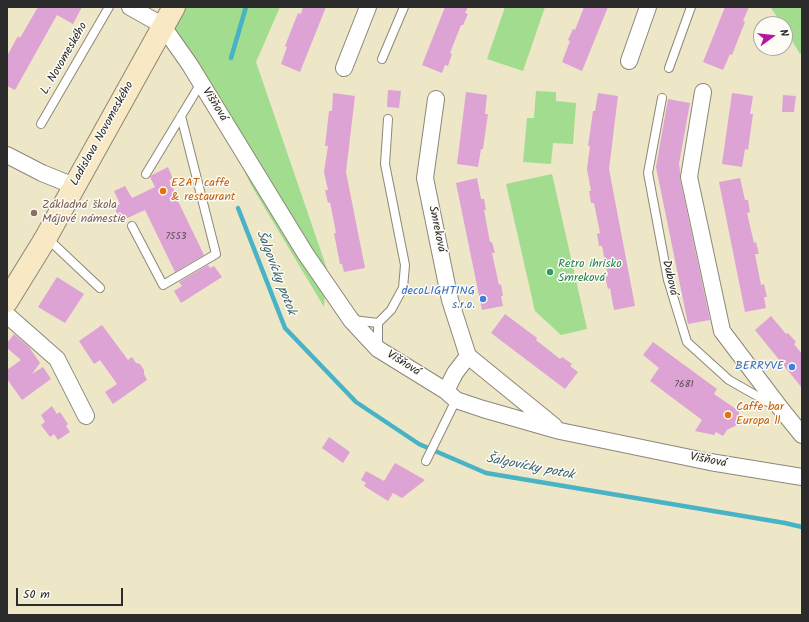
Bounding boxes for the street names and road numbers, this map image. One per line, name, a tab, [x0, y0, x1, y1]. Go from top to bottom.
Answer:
street label: L. Novomeského	[38, 20, 92, 98]
street label: Ladislava Novomeského	[68, 79, 138, 189]
street label: Višňová	[198, 86, 230, 124]
street label: Smreková	[424, 204, 448, 254]
street label: Dubová	[658, 259, 680, 297]
street label: Višňová	[384, 348, 422, 380]
street label: Višňová	[689, 450, 727, 472]

